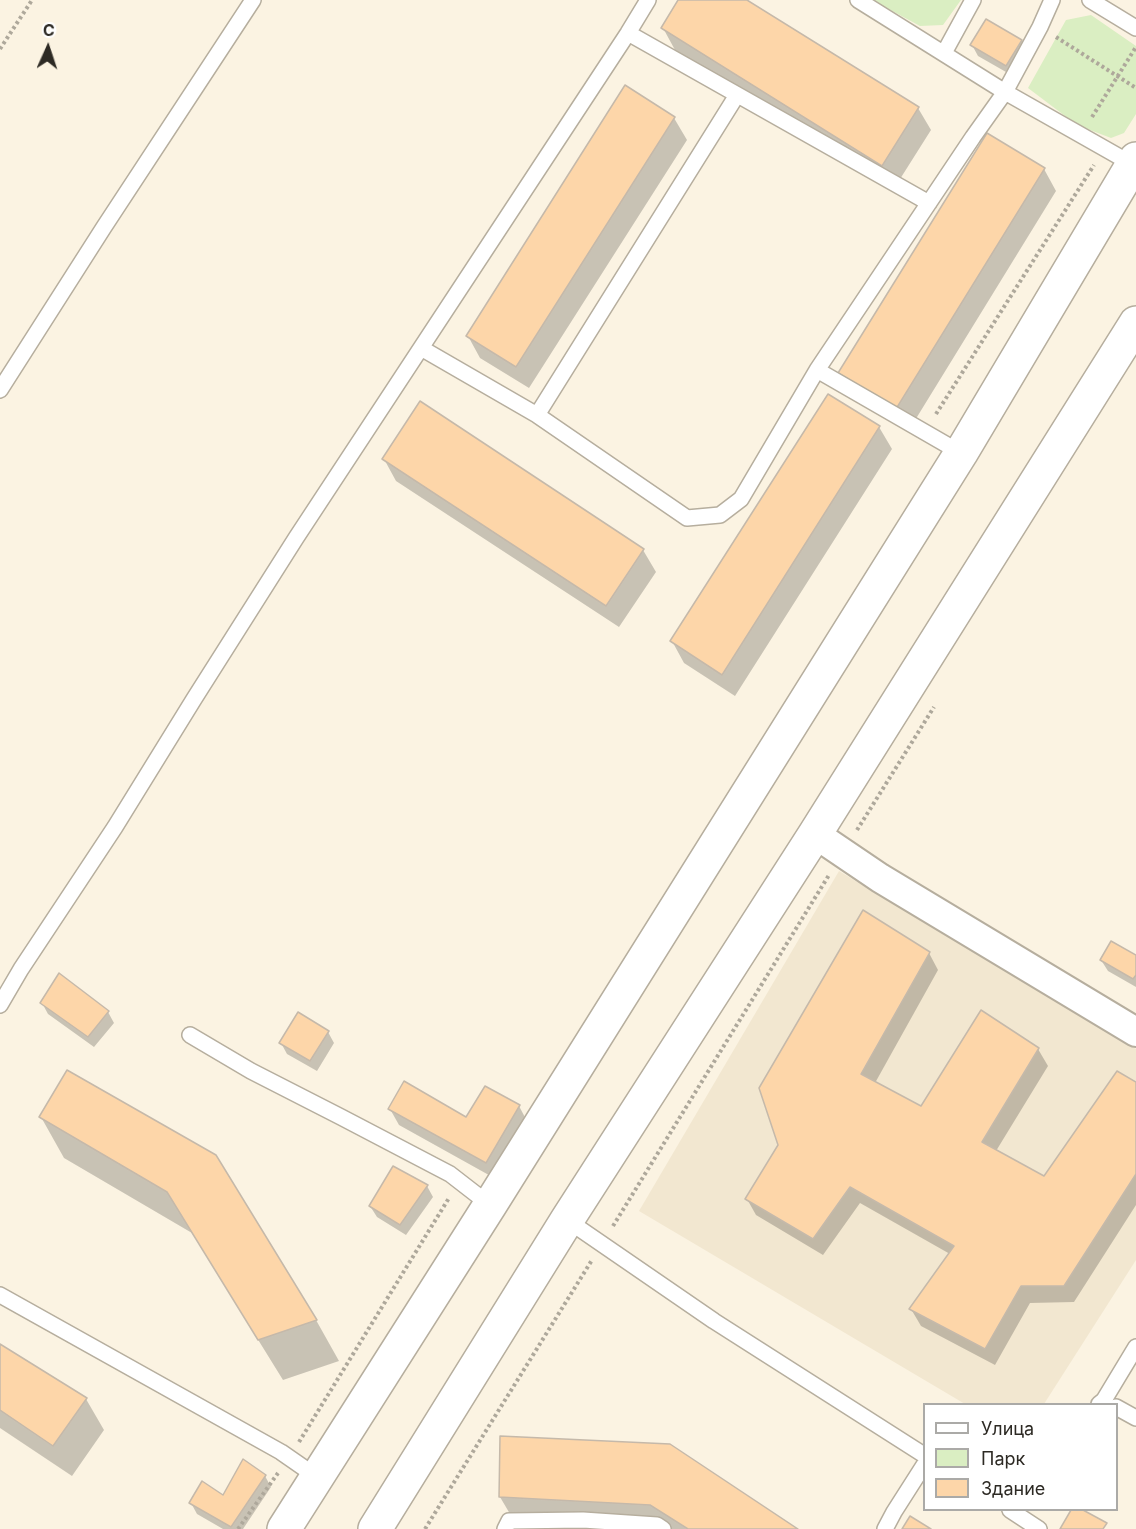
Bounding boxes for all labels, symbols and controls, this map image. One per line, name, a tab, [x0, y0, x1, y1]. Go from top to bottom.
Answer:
north arrow	[18, 18, 78, 78]
text: С	[43, 20, 55, 40]
legend	[923, 1403, 1118, 1511]
text: Улица	[981, 1418, 1034, 1439]
text: Парк	[981, 1448, 1025, 1469]
text: Здание	[981, 1478, 1045, 1499]

